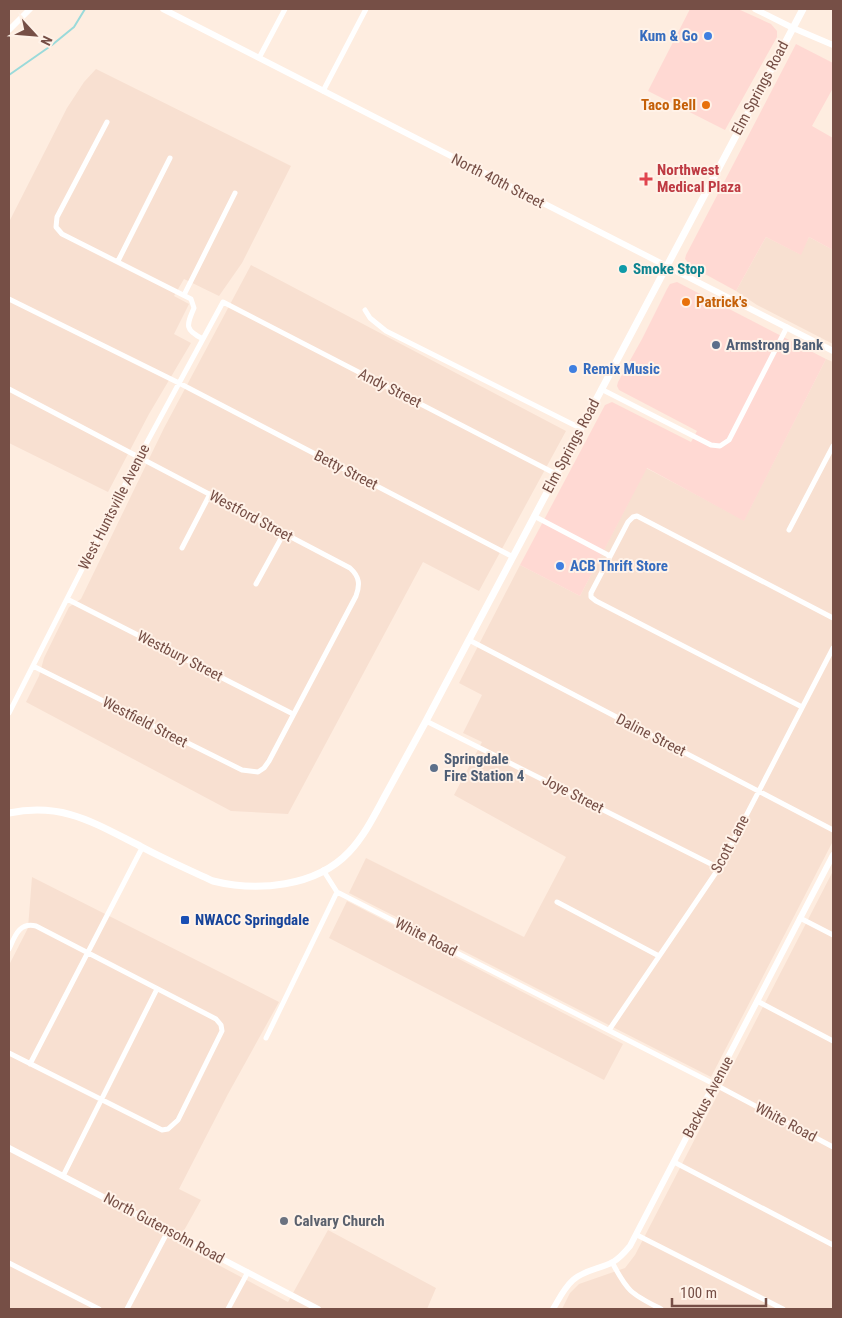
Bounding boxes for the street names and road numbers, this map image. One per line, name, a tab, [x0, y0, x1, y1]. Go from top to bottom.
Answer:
street label: Elm Springs Road	[728, 38, 792, 138]
street label: North 40th Street	[448, 150, 548, 212]
street label: Andy Street	[356, 364, 424, 412]
street label: Elm Springs Road	[539, 396, 603, 496]
street label: West Huntsville Avenue	[75, 441, 153, 573]
street label: Betty Street	[311, 446, 381, 494]
street label: Westford Street	[206, 486, 296, 546]
street label: Westbury Street	[134, 627, 226, 685]
street label: Westfield Street	[99, 693, 191, 751]
street label: Daline Street	[613, 710, 689, 760]
street label: Joye Street	[539, 771, 607, 817]
street label: Scott Lane	[707, 812, 753, 876]
street label: White Road	[392, 914, 460, 960]
street label: Backus Avenue	[679, 1053, 737, 1141]
street label: White Road	[752, 1098, 820, 1146]
street label: North Gutensohn Road	[101, 1189, 227, 1267]

